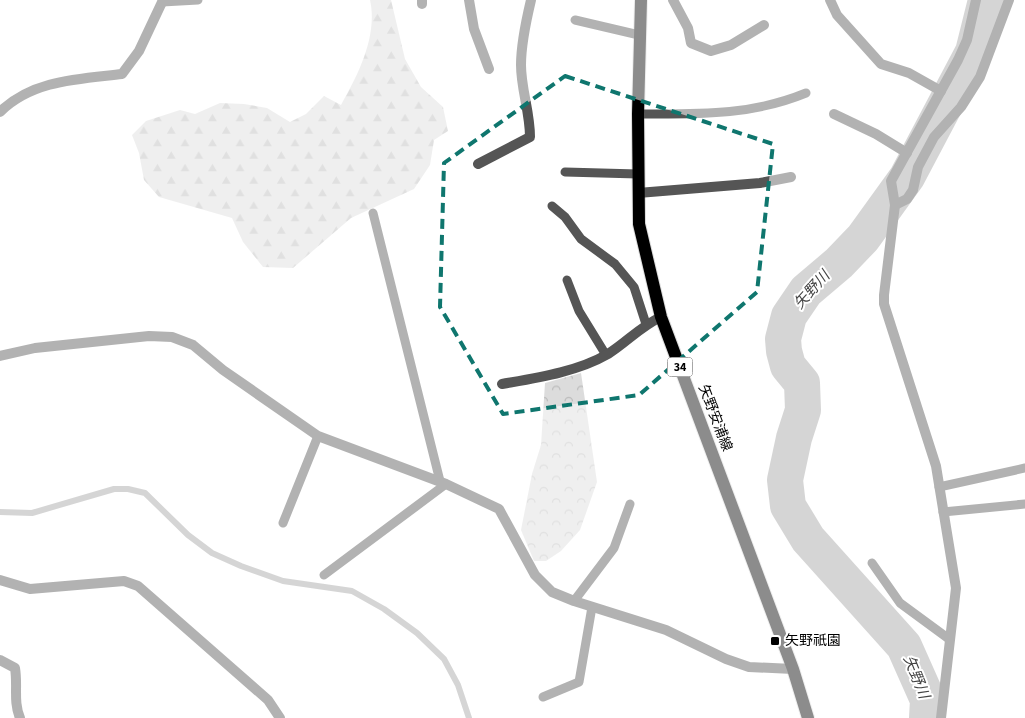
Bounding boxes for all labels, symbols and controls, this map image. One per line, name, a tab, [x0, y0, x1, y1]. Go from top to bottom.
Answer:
water label: 矢野川	[789, 265, 836, 314]
road number: 34	[668, 358, 692, 377]
street label: 矢野安浦線	[693, 382, 737, 454]
place label: 矢野祇園	[785, 631, 841, 651]
marker: 矢野祇園	[769, 635, 781, 647]
water label: 矢野川	[898, 652, 935, 704]

